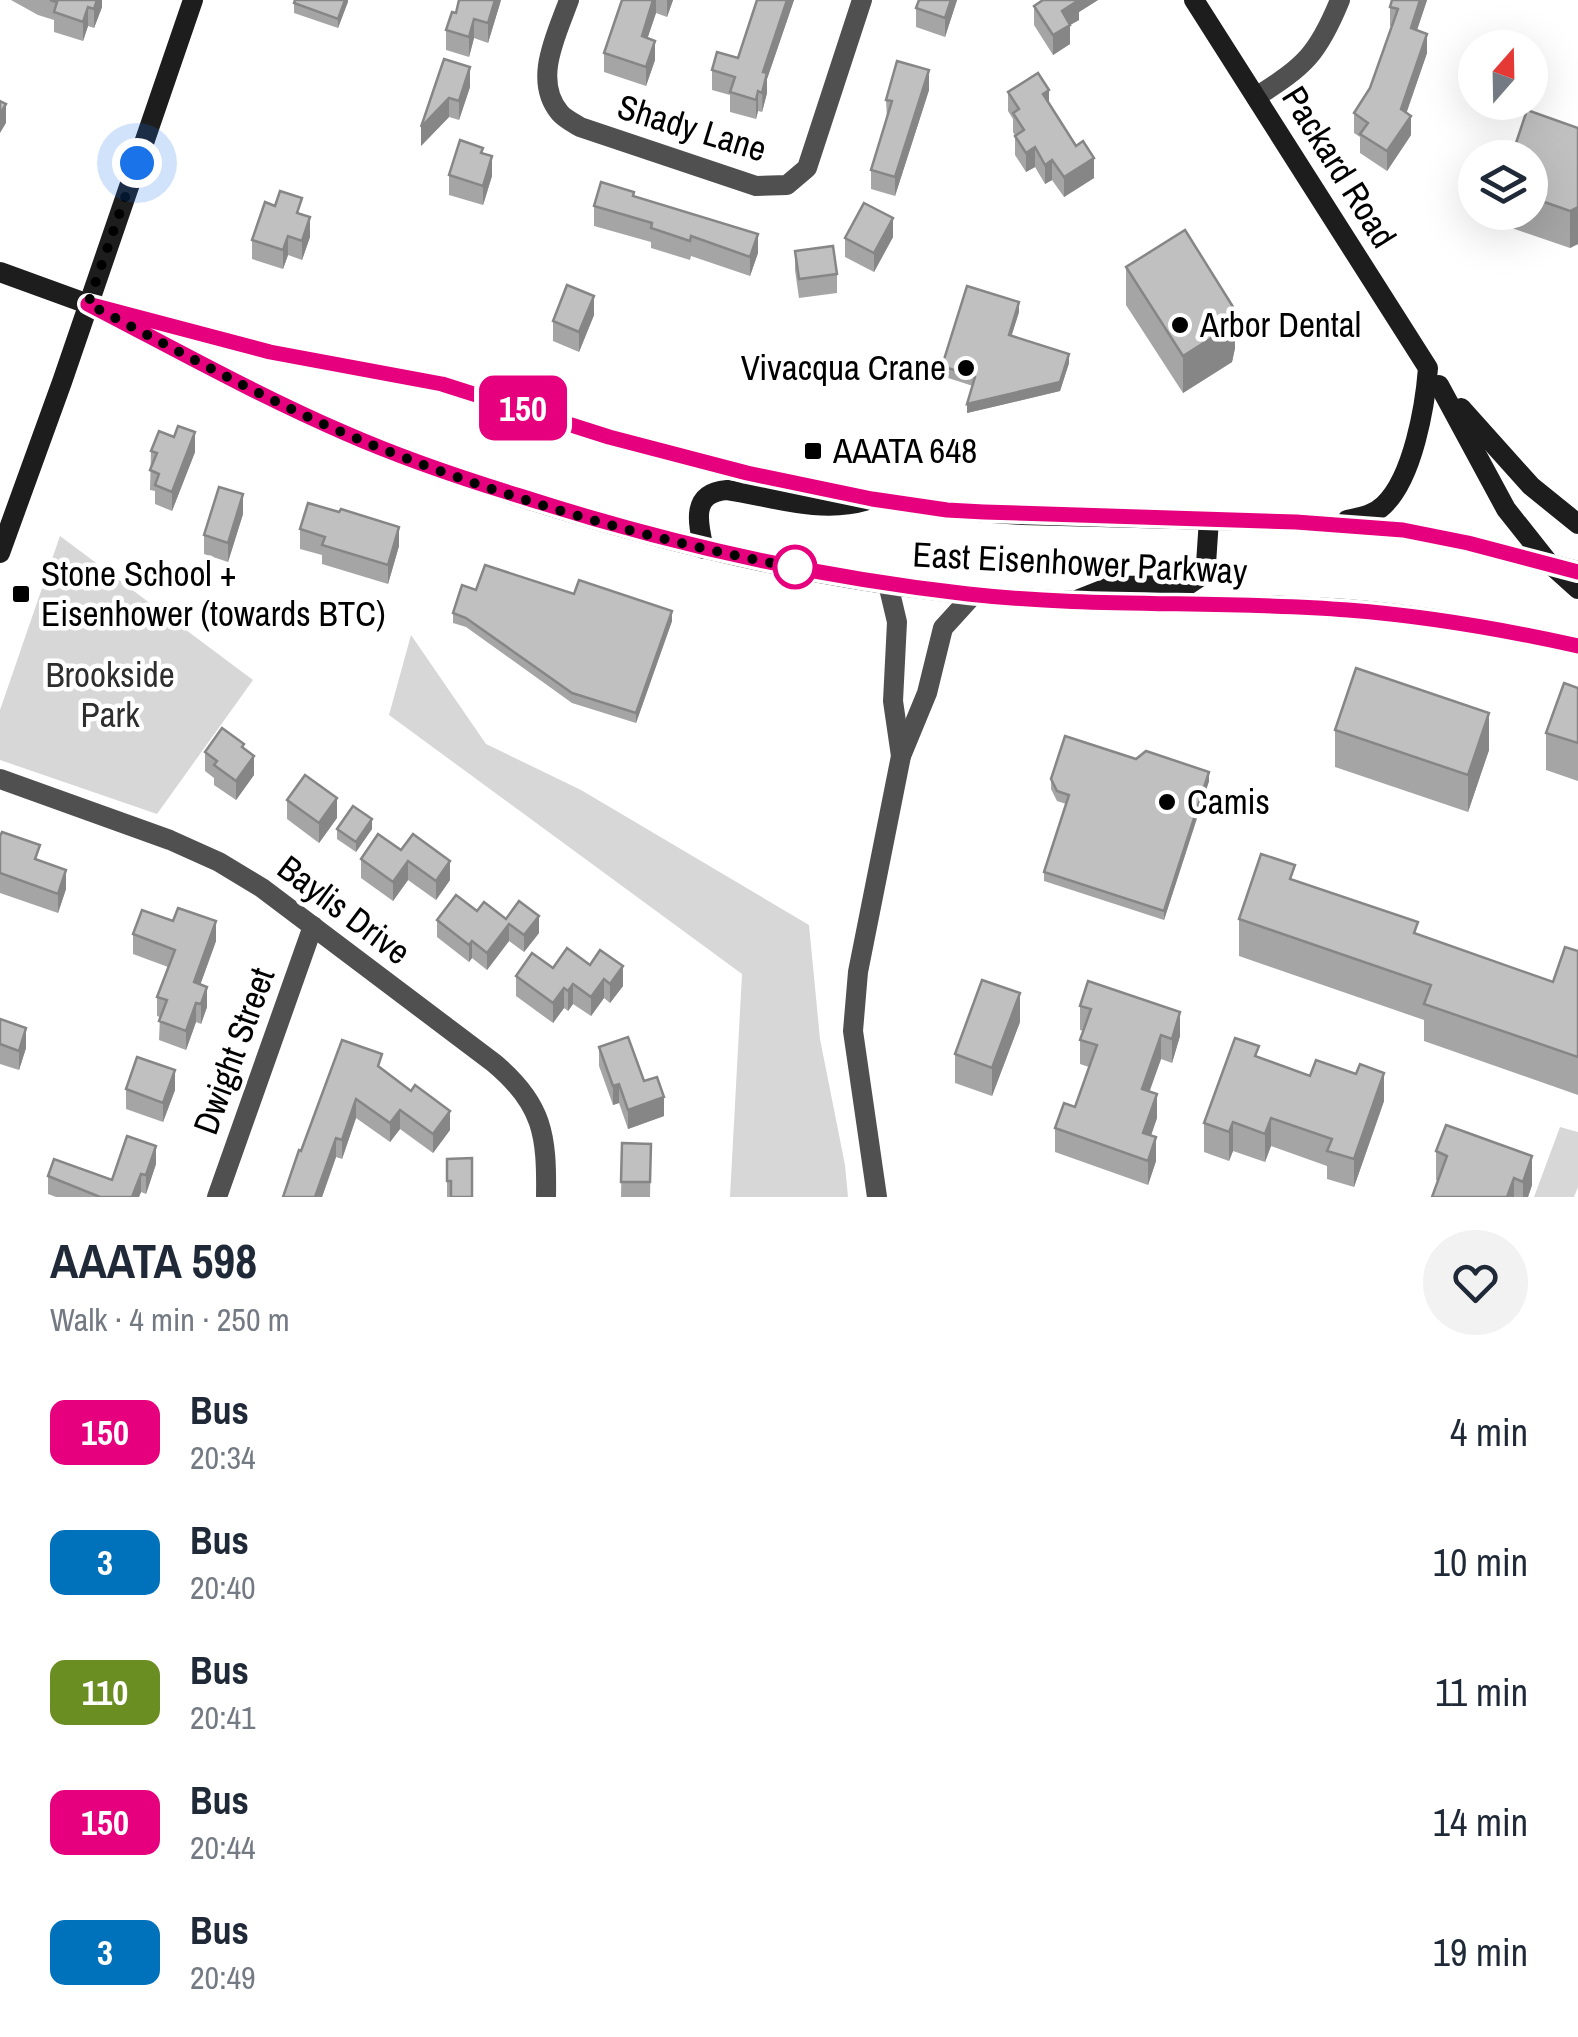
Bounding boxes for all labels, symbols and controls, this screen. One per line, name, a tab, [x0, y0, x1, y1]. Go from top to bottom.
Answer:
north arrow	[1458, 30, 1548, 120]
map controls	[1458, 30, 1548, 230]
street label: Packard Road	[1271, 77, 1408, 256]
street label: Shady Lane	[612, 83, 772, 172]
your location	[112, 138, 162, 188]
button: layers	[1458, 140, 1548, 230]
place label: Arbor Dental	[1199, 301, 1361, 348]
marker: Arbor Dental	[1169, 314, 1191, 336]
place label: Vivacqua Crane	[741, 344, 946, 391]
marker: Vivacqua Crane	[955, 357, 977, 379]
line badge: 150	[466, 376, 580, 440]
text: 150	[499, 385, 547, 432]
place label: AAATA 648	[832, 427, 977, 474]
marker: AAATA 648	[802, 440, 824, 462]
street label: East Eisenhower Parkway	[912, 530, 1249, 595]
unlabelled marker	[774, 546, 816, 588]
place label: Stone School + Eisenhower (towards BTC)	[41, 550, 386, 637]
marker: Stone School + Eisenhower (towards BTC)	[10, 583, 32, 605]
park label: Brookside Park	[45, 651, 175, 738]
place label: Camis	[1187, 778, 1270, 825]
marker: Camis	[1156, 791, 1178, 813]
street label: Baylis Drive	[268, 844, 420, 975]
street label: Dwight Street	[182, 961, 285, 1141]
text: AAATA 598	[50, 1228, 257, 1293]
button: heart	[1423, 1230, 1528, 1335]
text: Walk · 4 min · 250 m	[50, 1298, 290, 1341]
text: Bus	[190, 1385, 249, 1436]
text: 4 min	[1450, 1407, 1528, 1458]
text: 150	[81, 1409, 129, 1456]
text: 20:34	[190, 1436, 256, 1479]
text: Bus	[190, 1515, 249, 1566]
text: 10 min	[1433, 1537, 1528, 1588]
text: 3	[97, 1539, 113, 1586]
text: 20:40	[190, 1566, 256, 1609]
text: Bus	[190, 1645, 249, 1696]
text: 11 min	[1435, 1667, 1528, 1718]
text: 110	[82, 1669, 128, 1716]
text: 20:41	[190, 1696, 256, 1739]
text: Bus	[190, 1775, 249, 1826]
text: 14 min	[1433, 1797, 1528, 1848]
text: 150	[81, 1799, 129, 1846]
text: 20:44	[190, 1826, 256, 1869]
text: Bus	[190, 1905, 249, 1956]
text: 19 min	[1433, 1927, 1528, 1978]
text: 3	[97, 1929, 113, 1976]
text: 20:49	[190, 1956, 256, 1999]

